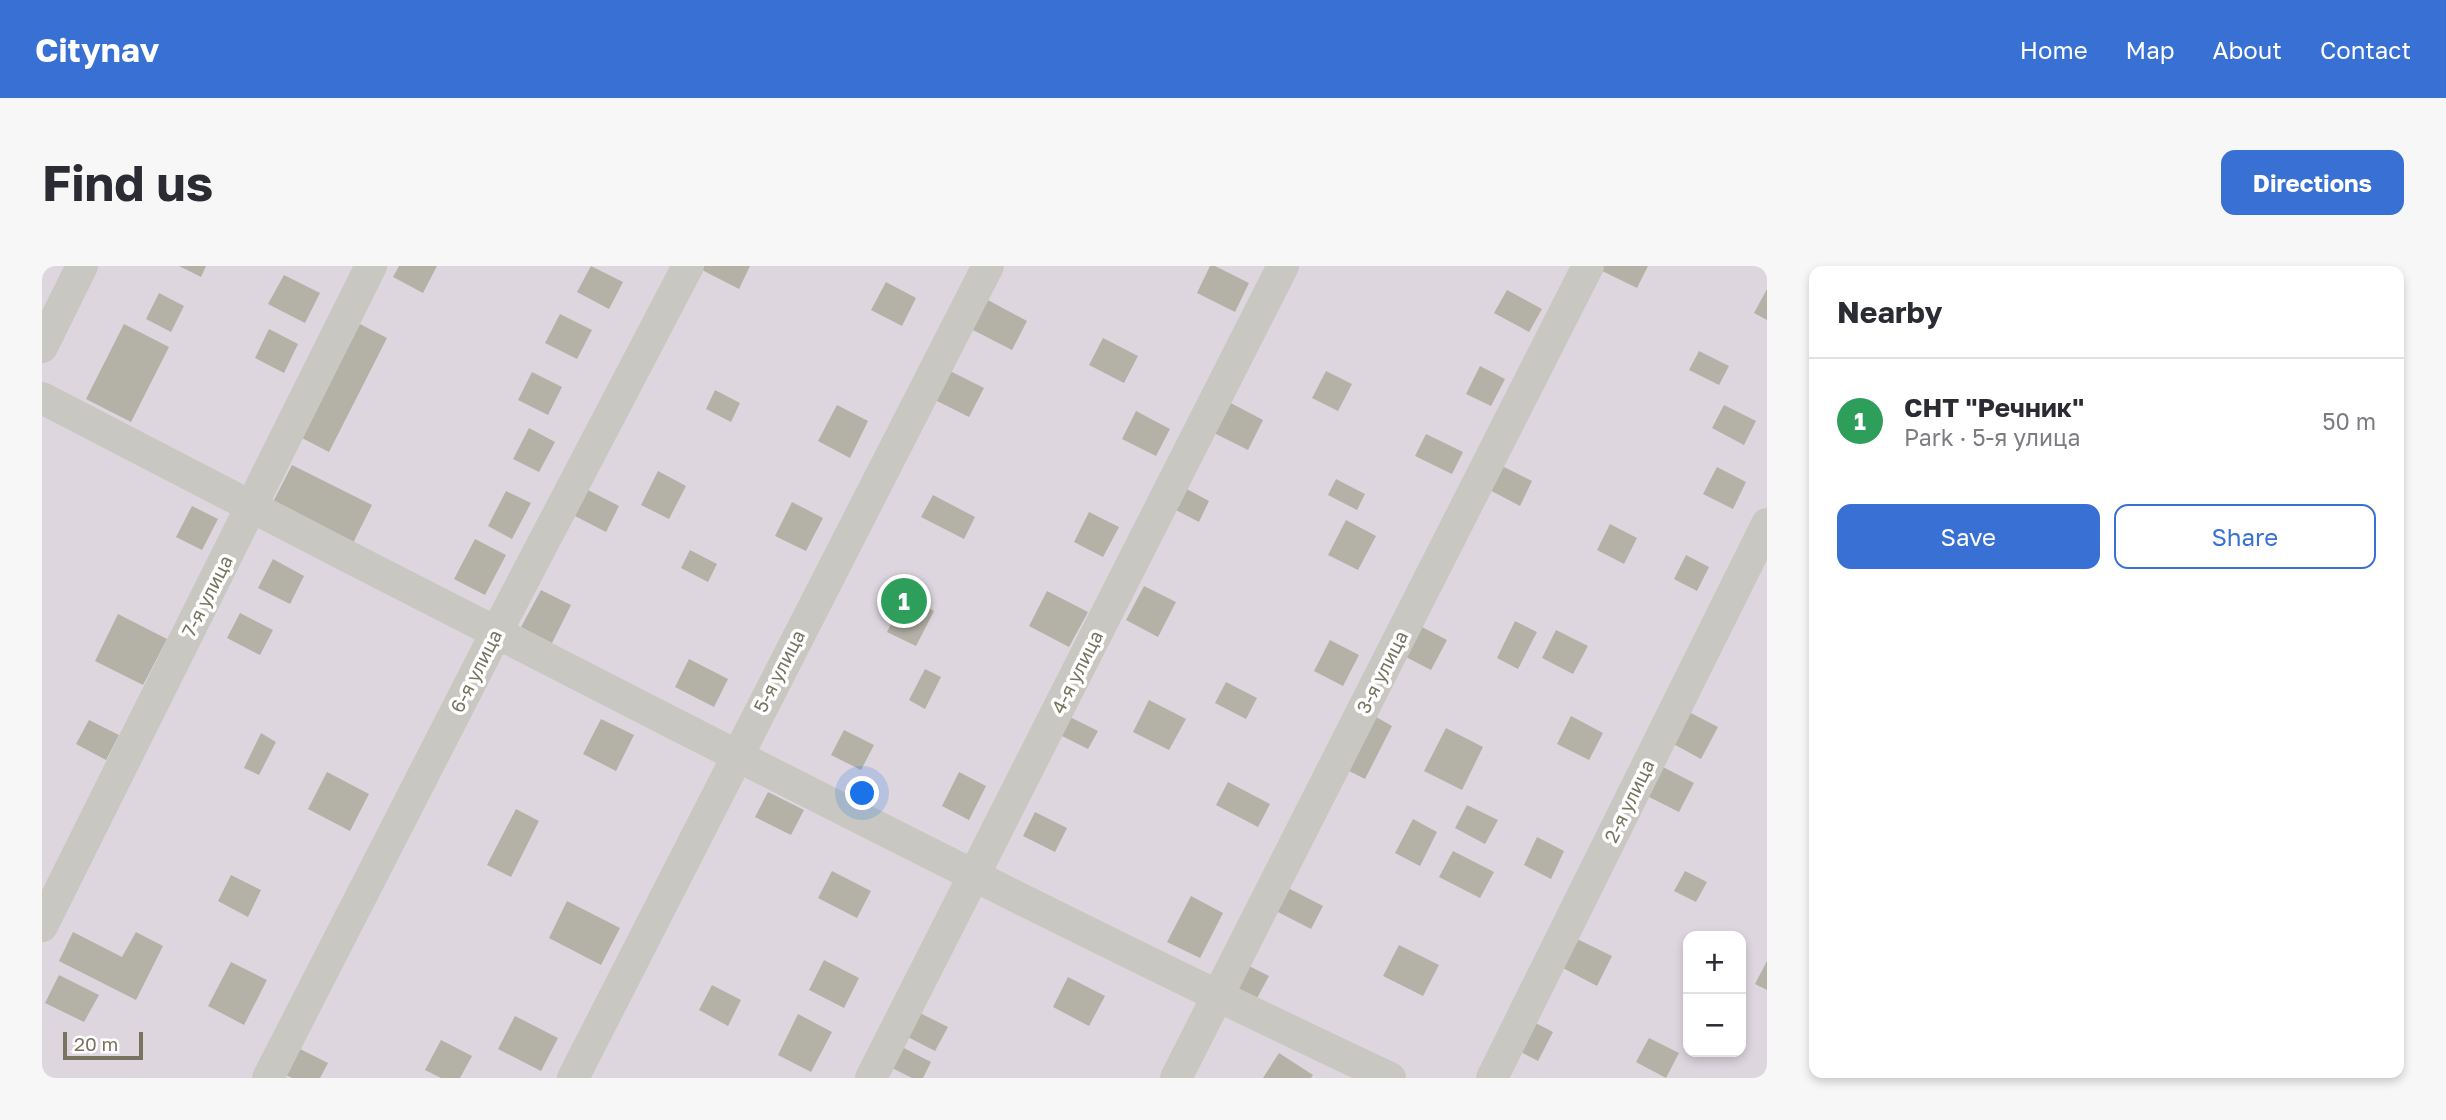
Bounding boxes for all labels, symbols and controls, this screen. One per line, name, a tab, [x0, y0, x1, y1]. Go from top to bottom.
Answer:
text: Citynav	[35, 30, 159, 69]
text: Home	[2020, 35, 2088, 64]
text: Map	[2126, 35, 2175, 64]
text: About	[2213, 35, 2282, 64]
text: Contact	[2320, 35, 2411, 64]
button: Directions	[2221, 150, 2404, 215]
text: Find us	[42, 153, 213, 212]
text: Nearby	[1837, 294, 1942, 330]
text: СНТ "Речник"	[1904, 392, 2084, 423]
text: 1	[1854, 407, 1866, 435]
text: 50 m	[2322, 407, 2376, 435]
text: Park · 5-я улица	[1904, 423, 2081, 451]
button: Save	[1837, 504, 2100, 569]
button: Share	[2114, 504, 2376, 569]
street label: 7-я улица	[176, 551, 237, 640]
pin: 1	[881, 575, 927, 627]
street label: 6-я улица	[445, 625, 506, 716]
street label: 5-я улица	[748, 626, 809, 716]
street label: 4-я улица	[1046, 626, 1107, 717]
street label: 3-я улица	[1351, 627, 1412, 717]
street label: 2-я улица	[1599, 756, 1659, 846]
your location	[845, 776, 879, 810]
map controls	[1683, 931, 1746, 1057]
button: +	[1683, 931, 1746, 994]
button: −	[1683, 994, 1746, 1057]
scale bar	[63, 1029, 144, 1061]
text: 20 m	[74, 1032, 118, 1055]

